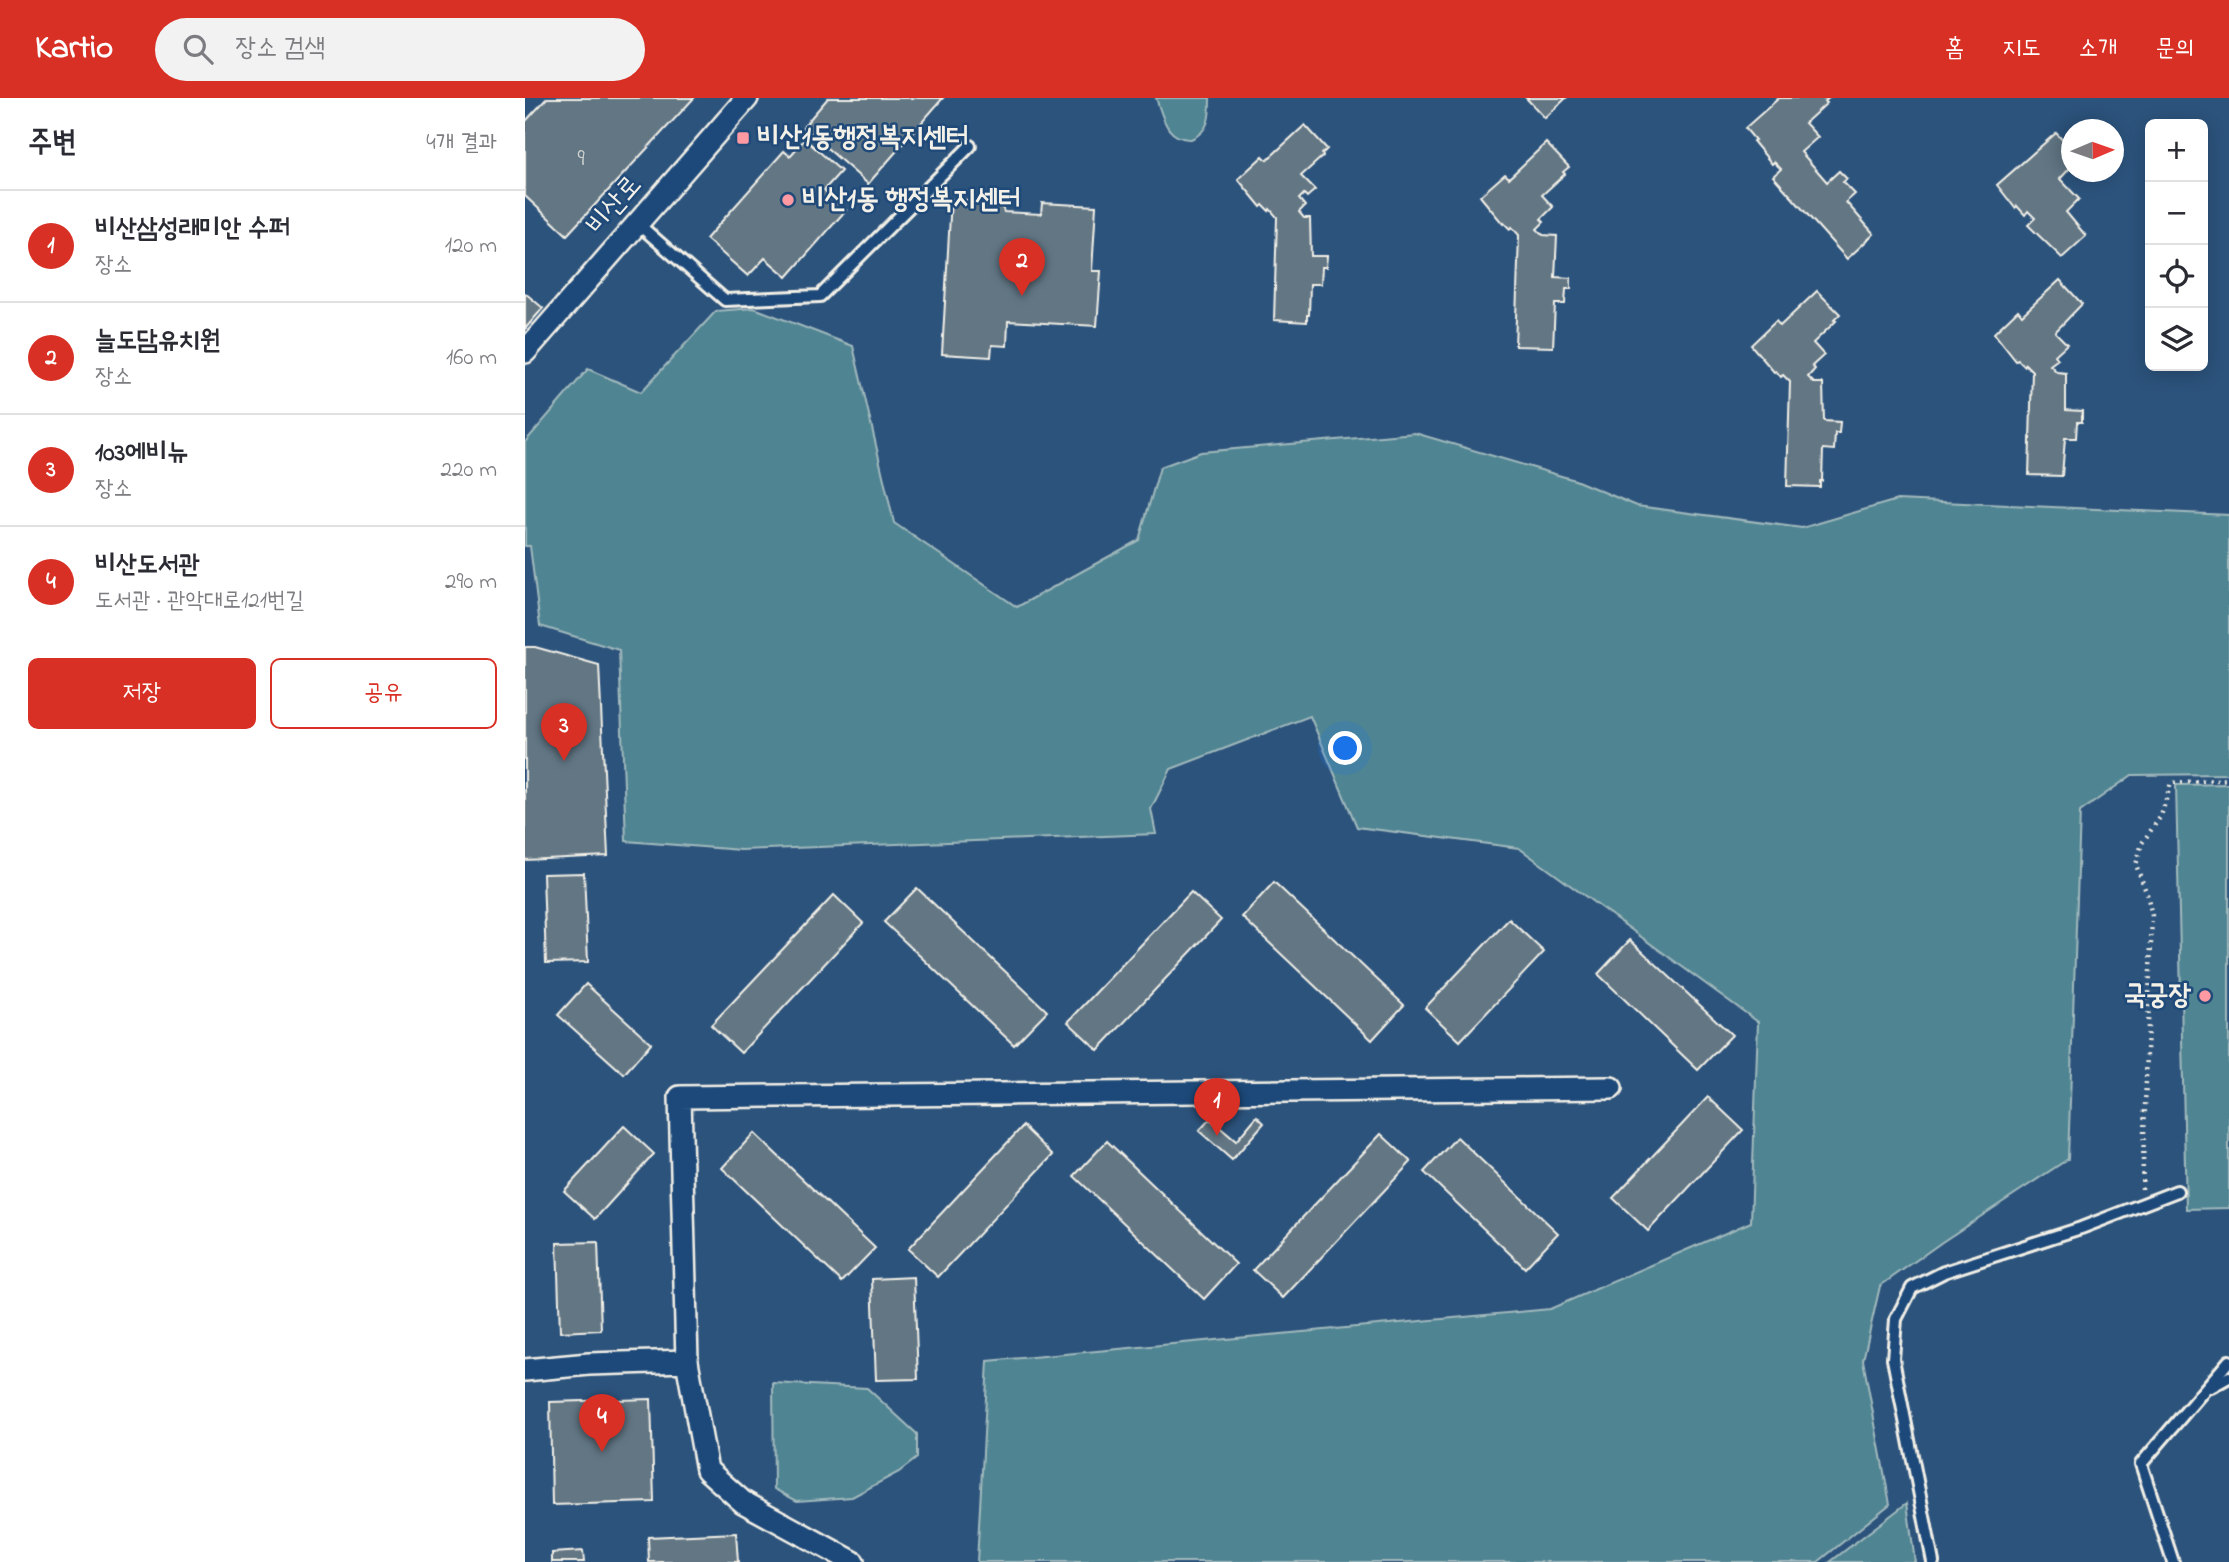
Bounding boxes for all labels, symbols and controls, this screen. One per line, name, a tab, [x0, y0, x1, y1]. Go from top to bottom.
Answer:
search box	[155, 18, 645, 81]
text: Kartio	[35, 25, 113, 73]
icon: search	[179, 30, 217, 68]
text: 장소 검색	[235, 30, 325, 68]
text: 홈	[1945, 32, 1964, 67]
text: 지도	[2002, 32, 2041, 67]
text: 소개	[2079, 32, 2117, 67]
text: 문의	[2155, 32, 2194, 67]
place label: 비산1동행정복지센터	[757, 118, 969, 159]
north arrow	[2061, 119, 2124, 182]
map controls	[2145, 119, 2208, 371]
button: +	[2145, 119, 2208, 182]
text: 주변	[28, 122, 76, 166]
text: 4개 결과	[426, 127, 497, 160]
marker: 비산1동행정복지센터	[735, 130, 751, 146]
house number: 9	[577, 142, 585, 177]
street label: 비산로	[577, 167, 653, 245]
place label: 비산1동 행정복지센터	[802, 180, 1021, 221]
button: −	[2145, 182, 2208, 245]
marker: 비산1동 행정복지센터	[780, 192, 796, 208]
text: 비산삼성래미안 수퍼	[95, 211, 290, 249]
text: 1	[47, 230, 55, 263]
text: 120 m	[445, 230, 497, 263]
pin: 2	[999, 238, 1045, 296]
button: locate	[2145, 245, 2208, 308]
text: 장소	[95, 249, 132, 282]
button: layers	[2145, 308, 2208, 371]
text: 늘도담유치원	[95, 323, 221, 361]
text: 2	[45, 342, 57, 375]
text: 160 m	[446, 342, 497, 375]
text: 장소	[95, 361, 132, 394]
text: 103에비뉴	[95, 435, 188, 473]
text: 3	[46, 454, 56, 487]
text: 220 m	[441, 454, 497, 487]
text: 장소	[95, 473, 132, 506]
text: 비산도서관	[95, 547, 200, 585]
text: 4	[46, 566, 56, 599]
text: 290 m	[445, 566, 497, 599]
text: 도서관 · 관악대로121번길	[95, 585, 304, 618]
button: 저장	[28, 658, 256, 729]
button: 공유	[270, 658, 497, 729]
pin: 3	[541, 703, 587, 761]
your location	[1328, 731, 1362, 765]
place label: 국궁장	[2123, 976, 2191, 1017]
marker: 국궁장	[2197, 988, 2213, 1004]
pin: 1	[1194, 1078, 1240, 1136]
pin: 4	[579, 1394, 625, 1452]

